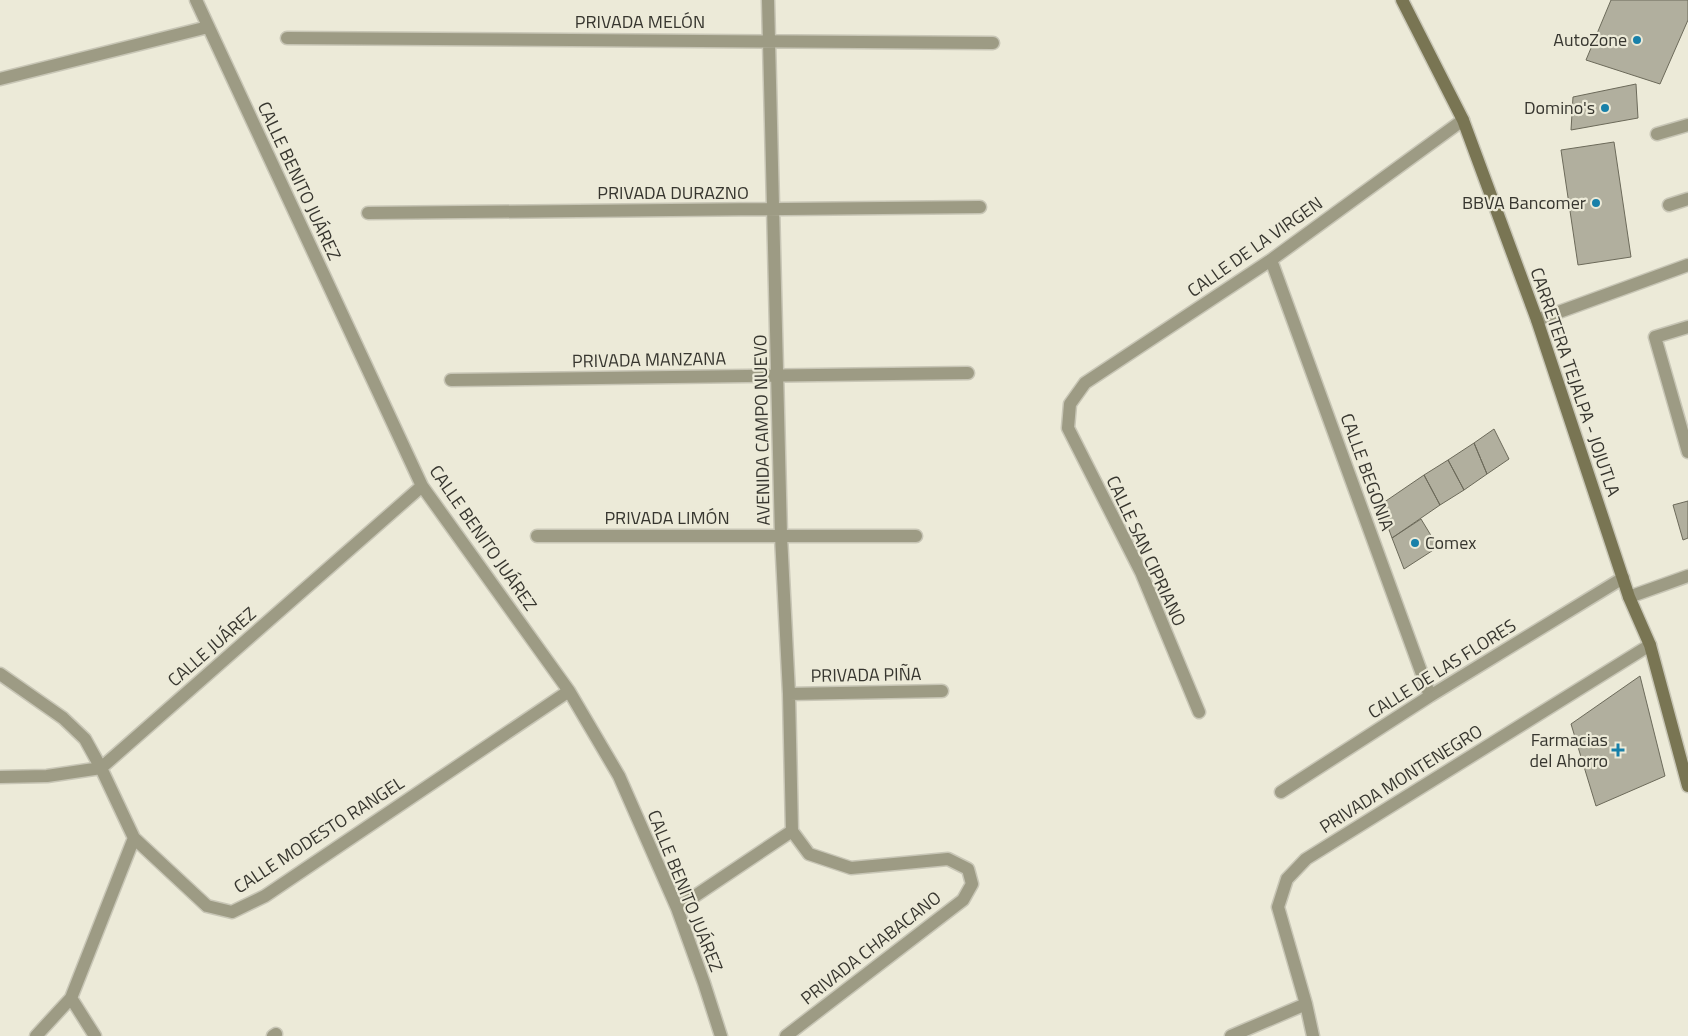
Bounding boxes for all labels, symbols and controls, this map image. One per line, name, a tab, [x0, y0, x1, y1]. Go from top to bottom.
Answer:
street label: PRIVADA MELÓN	[575, 8, 705, 35]
place label: AutoZone	[1553, 26, 1627, 53]
marker: AutoZone	[1631, 34, 1643, 46]
place label: Domino's	[1524, 94, 1595, 121]
street label: CALLE BENITO JUÁREZ	[251, 97, 348, 265]
marker: Domino's	[1599, 102, 1611, 114]
street label: PRIVADA DURAZNO	[597, 179, 749, 206]
place label: BBVA Bancomer	[1462, 189, 1586, 216]
street label: CALLE DE LA VIRGEN	[1182, 190, 1328, 303]
marker: BBVA Bancomer	[1590, 197, 1602, 209]
street label: CARRETERA TEJALPA - JOJUTLA	[1524, 264, 1628, 500]
street label: AVENIDA CAMPO NUEVO	[746, 334, 777, 526]
street label: PRIVADA MANZANA	[572, 345, 727, 374]
street label: CALLE BEGONIA	[1334, 409, 1401, 534]
street label: CALLE BENITO JUÁREZ	[423, 459, 544, 616]
street label: CALLE SAN CIPRIANO	[1100, 471, 1193, 630]
street label: PRIVADA LIMÓN	[604, 504, 730, 531]
place label: Comex	[1425, 529, 1476, 556]
marker: Comex	[1409, 537, 1421, 549]
street label: CALLE JUÁREZ	[161, 600, 262, 693]
street label: CALLE DE LAS FLORES	[1362, 612, 1521, 725]
street label: PRIVADA PIÑA	[810, 660, 922, 689]
street label: PRIVADA MONTENEGRO	[1314, 717, 1487, 840]
place label: Farmacias del Ahorro	[1530, 726, 1608, 774]
marker: Farmacias del Ahorro	[1612, 744, 1624, 756]
street label: CALLE MODESTO RANGEL	[228, 769, 410, 900]
street label: CALLE BENITO JUÁREZ	[641, 806, 730, 976]
street label: PRIVADA CHABACANO	[795, 884, 947, 1011]

